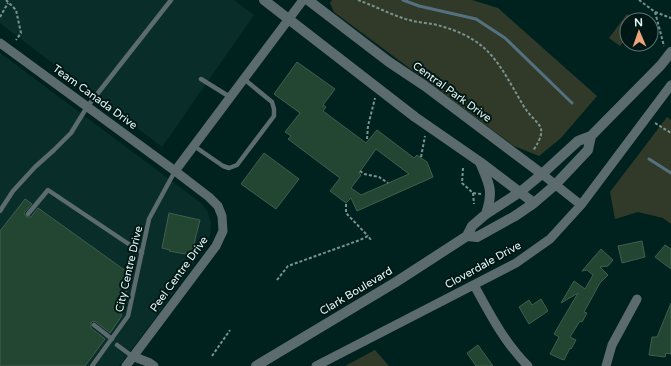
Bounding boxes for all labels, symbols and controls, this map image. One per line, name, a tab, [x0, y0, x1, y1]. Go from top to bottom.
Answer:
north arrow	[619, 12, 659, 52]
text: N	[634, 16, 643, 29]
street label: Central Park Drive	[410, 59, 494, 125]
street label: Team Canada Drive	[50, 62, 140, 132]
street label: City Centre Drive	[113, 225, 145, 313]
street label: Peel Centre Drive	[147, 234, 211, 314]
street label: Cloverdale Drive	[443, 239, 523, 291]
street label: Clark Boulevard	[317, 264, 395, 318]

